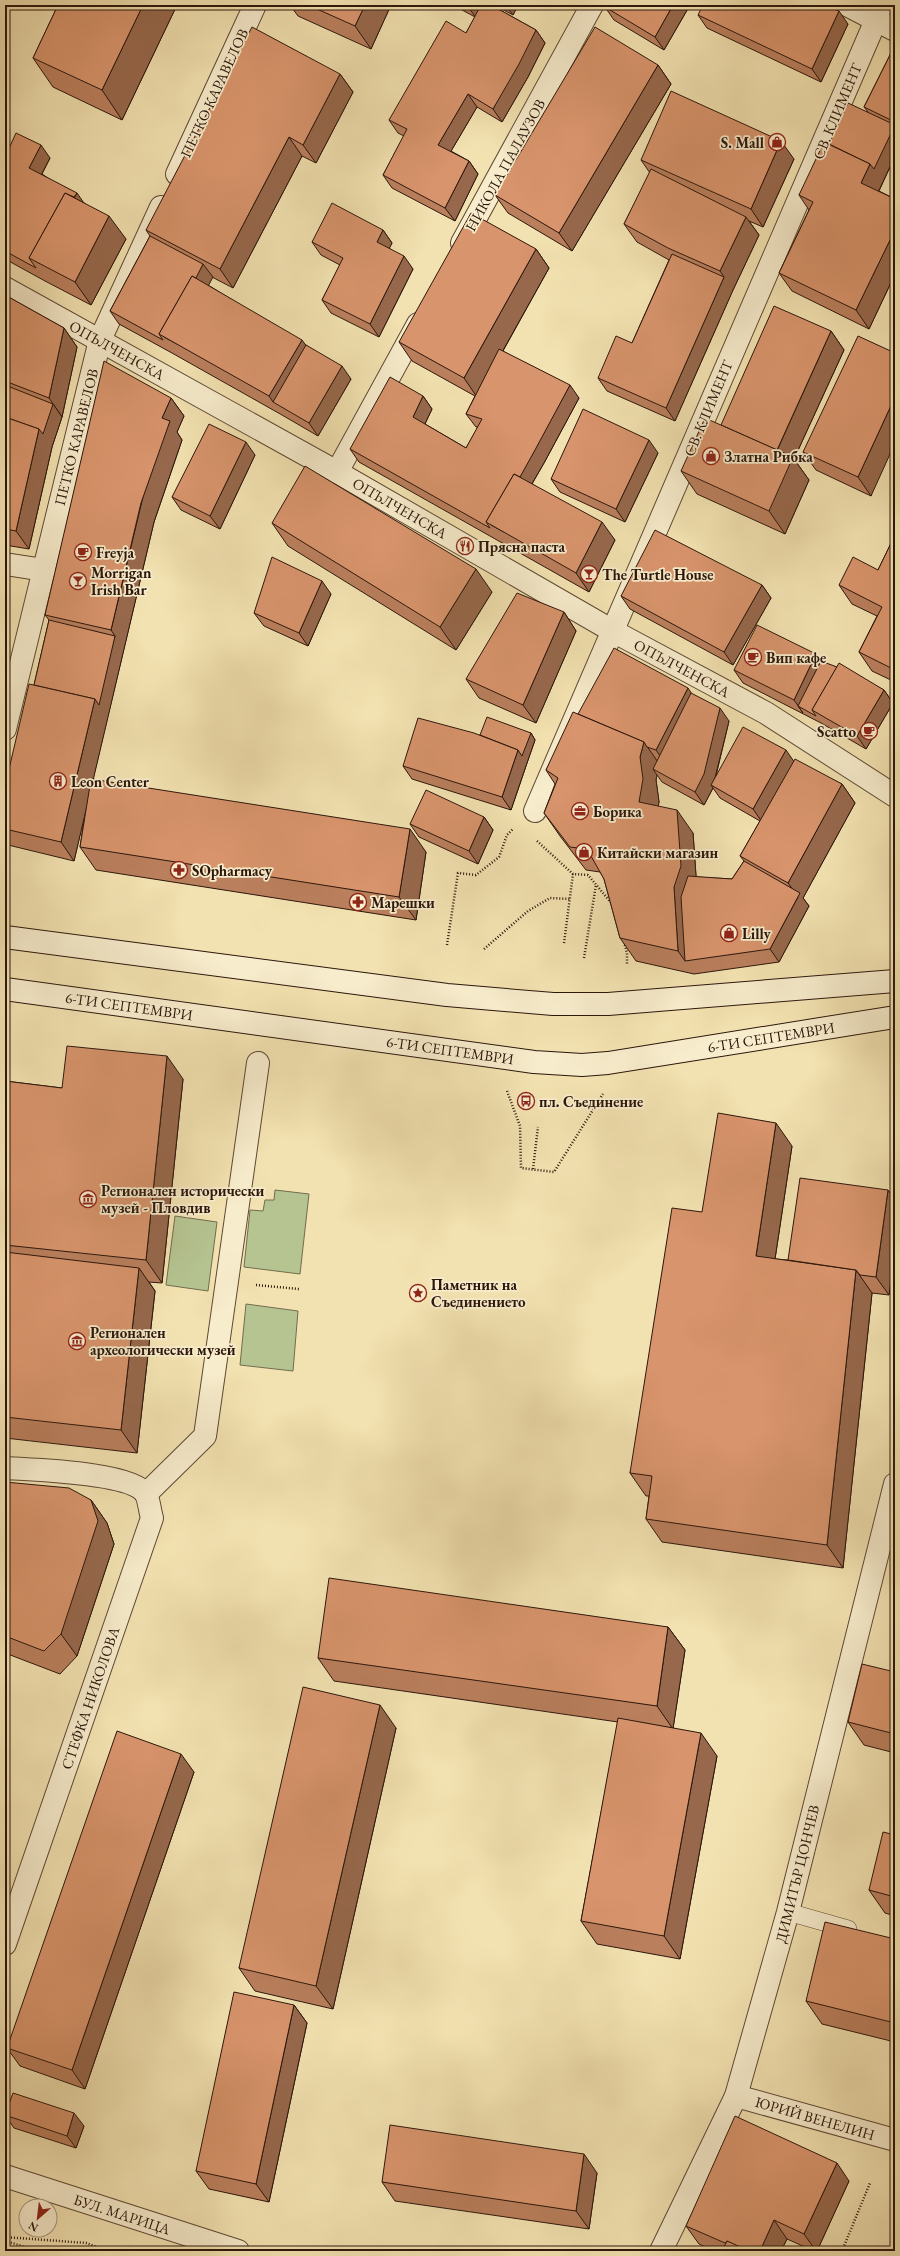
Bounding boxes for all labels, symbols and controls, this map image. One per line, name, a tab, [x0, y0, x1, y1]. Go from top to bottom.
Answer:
street label: ПЕТКО КАРАВЕЛОВ	[176, 25, 252, 161]
street label: СВ. КЛИМЕНТ	[808, 59, 866, 162]
street label: НИКОЛА ПАЛАУЗОВ	[461, 95, 549, 235]
shop icon: S. Mall	[767, 132, 787, 152]
place label: S. Mall	[721, 133, 765, 152]
street label: ОПЪЛЧЕНСКА	[66, 316, 169, 384]
street label: СВ. КЛИМЕНТ	[679, 356, 737, 459]
street label: ПЕТКО КАРАВЕЛОВ	[50, 366, 102, 507]
shop icon: Златна Рибка	[701, 446, 721, 466]
place label: Златна Рибка	[724, 447, 813, 466]
street label: ОПЪЛЧЕНСКА	[349, 473, 451, 543]
restaurant icon: Прясна паста	[455, 536, 475, 556]
place label: Прясна паста	[478, 537, 566, 556]
cafe icon: Freyja	[73, 542, 93, 562]
place label: Freyja	[96, 543, 134, 562]
place label: Morrigan Irish Bar	[91, 563, 152, 599]
bar icon: The Turtle House	[579, 564, 599, 584]
place label: The Turtle House	[602, 565, 713, 584]
bar icon: Morrigan Irish Bar	[68, 571, 88, 591]
street label: ОПЪЛЧЕНСКА	[631, 635, 734, 702]
cafe icon: Вип кафе	[743, 647, 763, 667]
place label: Вип кафе	[766, 648, 826, 667]
cafe icon: Scatto	[859, 721, 879, 741]
place label: Scatto	[817, 722, 856, 741]
building icon: Leon Center	[48, 771, 68, 791]
place label: Leon Center	[71, 772, 150, 791]
office icon: Борика	[570, 801, 590, 821]
place label: Борика	[593, 802, 642, 821]
shop icon: Китайски магазин	[574, 842, 594, 862]
place label: Китайски магазин	[597, 843, 719, 862]
pharmacy icon: SOpharmacy	[169, 860, 189, 880]
place label: SOpharmacy	[192, 861, 273, 880]
pharmacy icon: Марешки	[348, 892, 368, 912]
place label: Марешки	[371, 893, 435, 912]
shop icon: Lilly	[719, 923, 739, 943]
place label: Lilly	[742, 924, 772, 943]
street label: 6-ТИ СЕПТЕМВРИ	[64, 988, 194, 1024]
street label: 6-ТИ СЕПТЕМВРИ	[706, 1018, 836, 1056]
street label: 6-ТИ СЕПТЕМВРИ	[385, 1032, 515, 1068]
bus stop icon: пл. Съединение	[516, 1091, 536, 1111]
place label: пл. Съединение	[539, 1092, 643, 1111]
place label: Регионален исторически музей - Пловдив	[101, 1181, 264, 1217]
museum icon: Регионален исторически музей - Пловдив	[78, 1189, 98, 1209]
place label: Паметник на Съединението	[431, 1275, 526, 1311]
place icon: Паметник на Съединението	[408, 1283, 428, 1303]
place label: Регионален археологически музей	[90, 1323, 236, 1359]
museum icon: Регионален археологически музей	[67, 1331, 87, 1351]
street label: СТЕФКА НИКОЛОВА	[57, 1624, 124, 1772]
street label: ДИМИТЪР ЦОНЧЕВ	[771, 1803, 823, 1945]
street label: ЮРИЙ ВЕНЕЛИН	[753, 2092, 877, 2144]
street label: БУЛ. МАРИЦА	[71, 2189, 173, 2239]
north arrow	[18, 2198, 58, 2238]
text: N	[26, 2219, 41, 2235]

